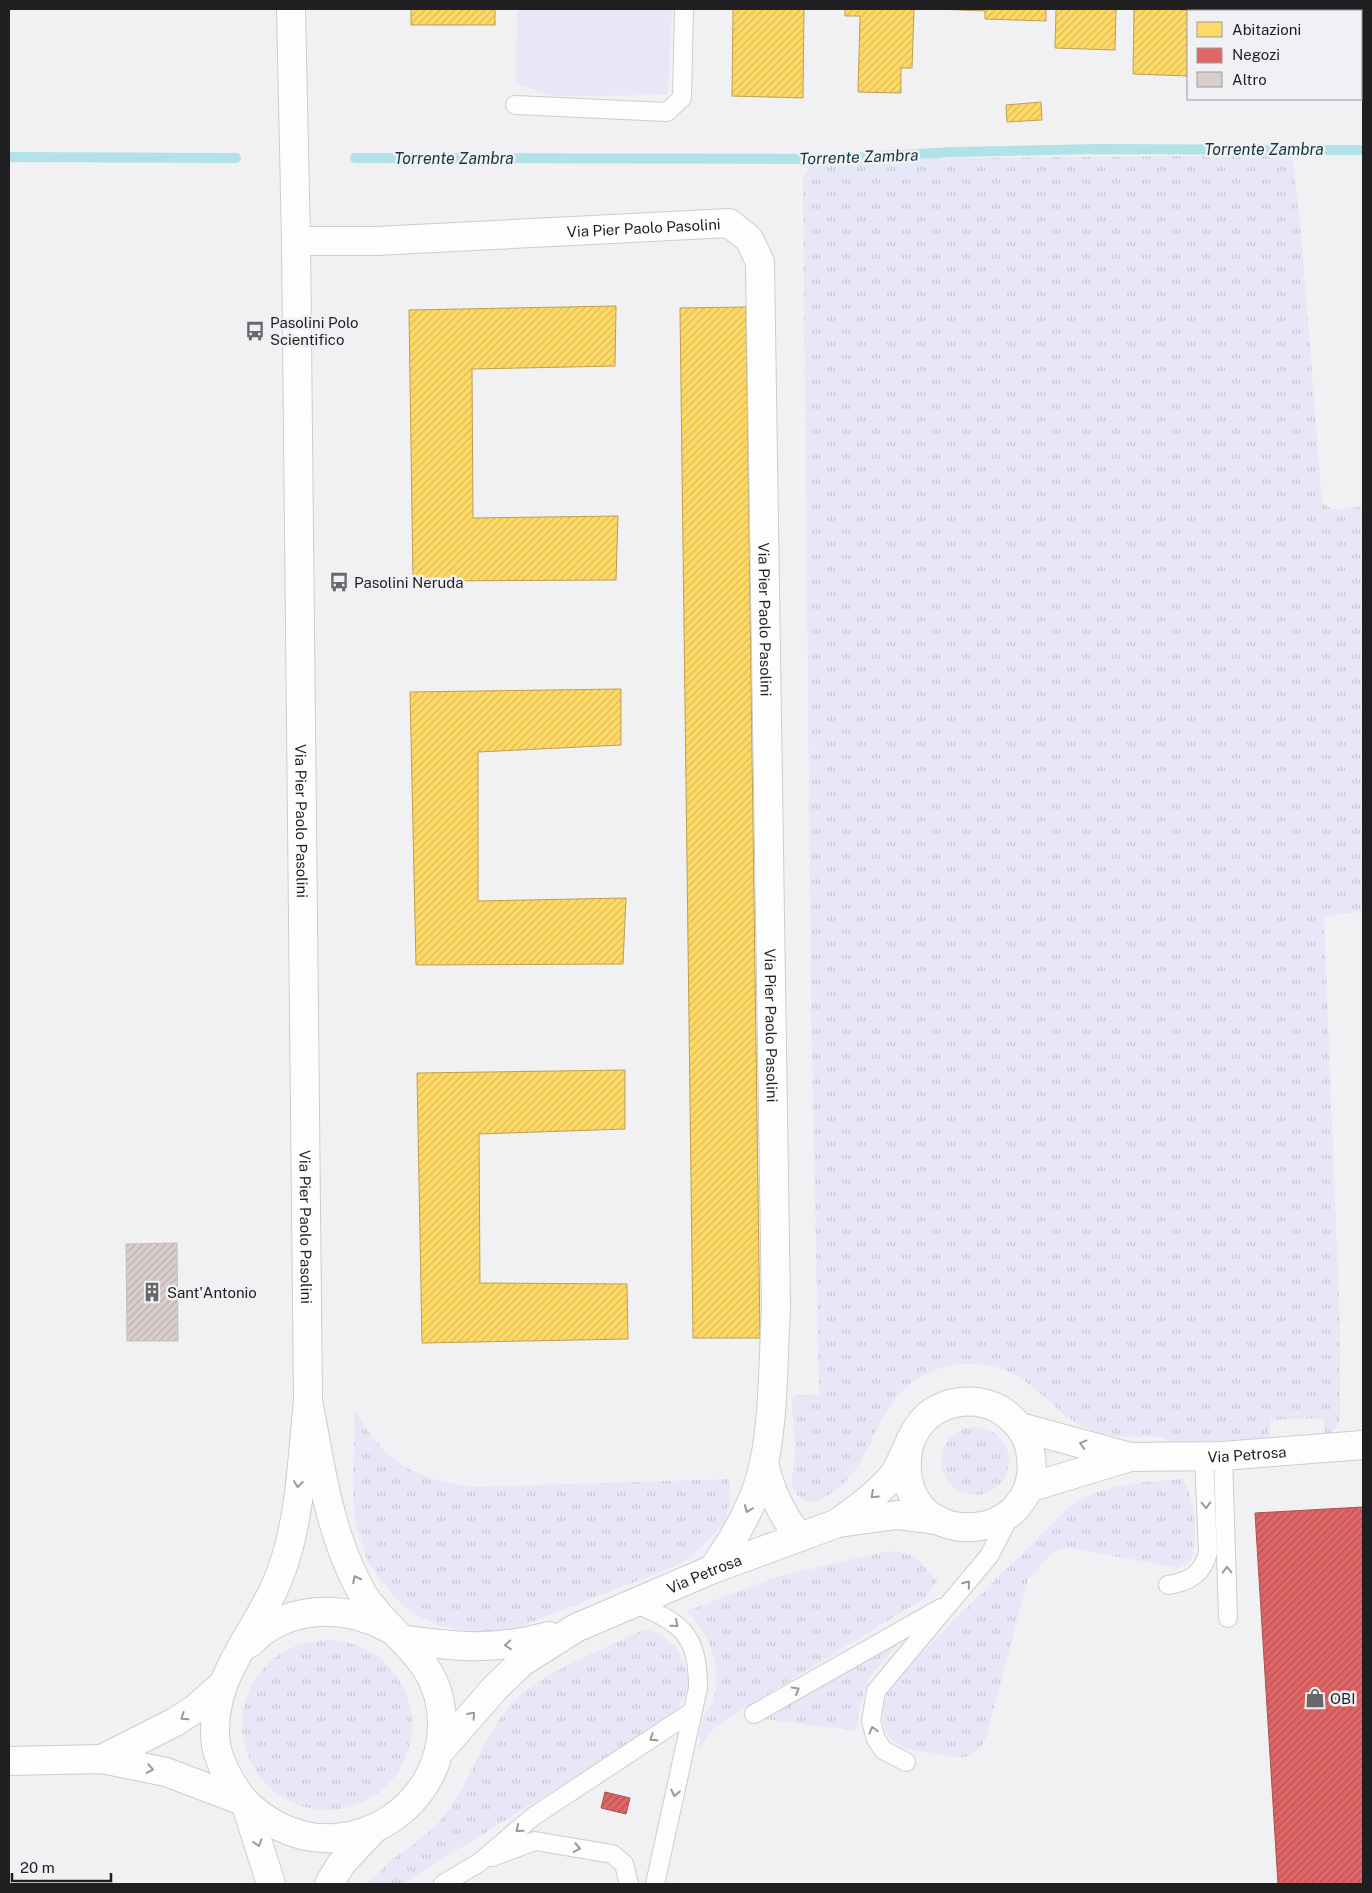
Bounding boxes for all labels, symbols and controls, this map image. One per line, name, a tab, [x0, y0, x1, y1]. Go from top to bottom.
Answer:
legend	[1187, 10, 1362, 100]
text: Abitazioni	[1232, 21, 1301, 38]
text: Negozi	[1232, 46, 1280, 63]
text: Altro	[1232, 71, 1267, 88]
water label: Torrente Zambra	[1204, 140, 1324, 159]
water label: Torrente Zambra	[799, 145, 919, 169]
water label: Torrente Zambra	[394, 149, 514, 168]
street label: Via Pier Paolo Pasolini	[566, 215, 721, 240]
place label: Pasolini Polo Scientifico	[270, 314, 359, 348]
bus stop icon: Pasolini Polo Scientifico	[244, 320, 266, 342]
street label: Via Pier Paolo Pasolini	[756, 542, 775, 696]
bus stop icon: Pasolini Neruda	[328, 571, 350, 593]
place label: Pasolini Neruda	[354, 574, 464, 591]
street label: Via Pier Paolo Pasolini	[293, 744, 311, 898]
street label: Via Pier Paolo Pasolini	[762, 948, 781, 1102]
street label: Via Pier Paolo Pasolini	[297, 1150, 315, 1304]
building icon: Sant'Antonio	[141, 1281, 163, 1303]
place label: Sant'Antonio	[167, 1284, 257, 1301]
one-way arrow	[1078, 1439, 1087, 1450]
street label: Via Petrosa	[1207, 1443, 1287, 1465]
one-way arrow	[293, 1480, 304, 1488]
one-way arrow	[871, 1489, 880, 1498]
one-way arrow	[1201, 1501, 1211, 1509]
one-way arrow	[744, 1504, 754, 1513]
street label: Via Petrosa	[664, 1551, 744, 1596]
one-way arrow	[1221, 1565, 1232, 1573]
one-way arrow	[352, 1576, 362, 1585]
one-way arrow	[961, 1581, 969, 1590]
one-way arrow	[669, 1618, 678, 1627]
one-way arrow	[504, 1640, 512, 1651]
one-way arrow	[791, 1686, 800, 1696]
shop icon: OBI	[1304, 1687, 1326, 1709]
place label: OBI	[1330, 1690, 1355, 1707]
one-way arrow	[180, 1711, 189, 1720]
one-way arrow	[466, 1711, 475, 1720]
one-way arrow	[869, 1726, 879, 1735]
one-way arrow	[649, 1732, 658, 1741]
one-way arrow	[146, 1763, 155, 1773]
one-way arrow	[670, 1788, 681, 1797]
one-way arrow	[515, 1824, 524, 1833]
one-way arrow	[252, 1839, 262, 1847]
one-way arrow	[572, 1843, 581, 1853]
scale bar	[12, 1850, 111, 1882]
text: 20 m	[20, 1859, 55, 1876]

